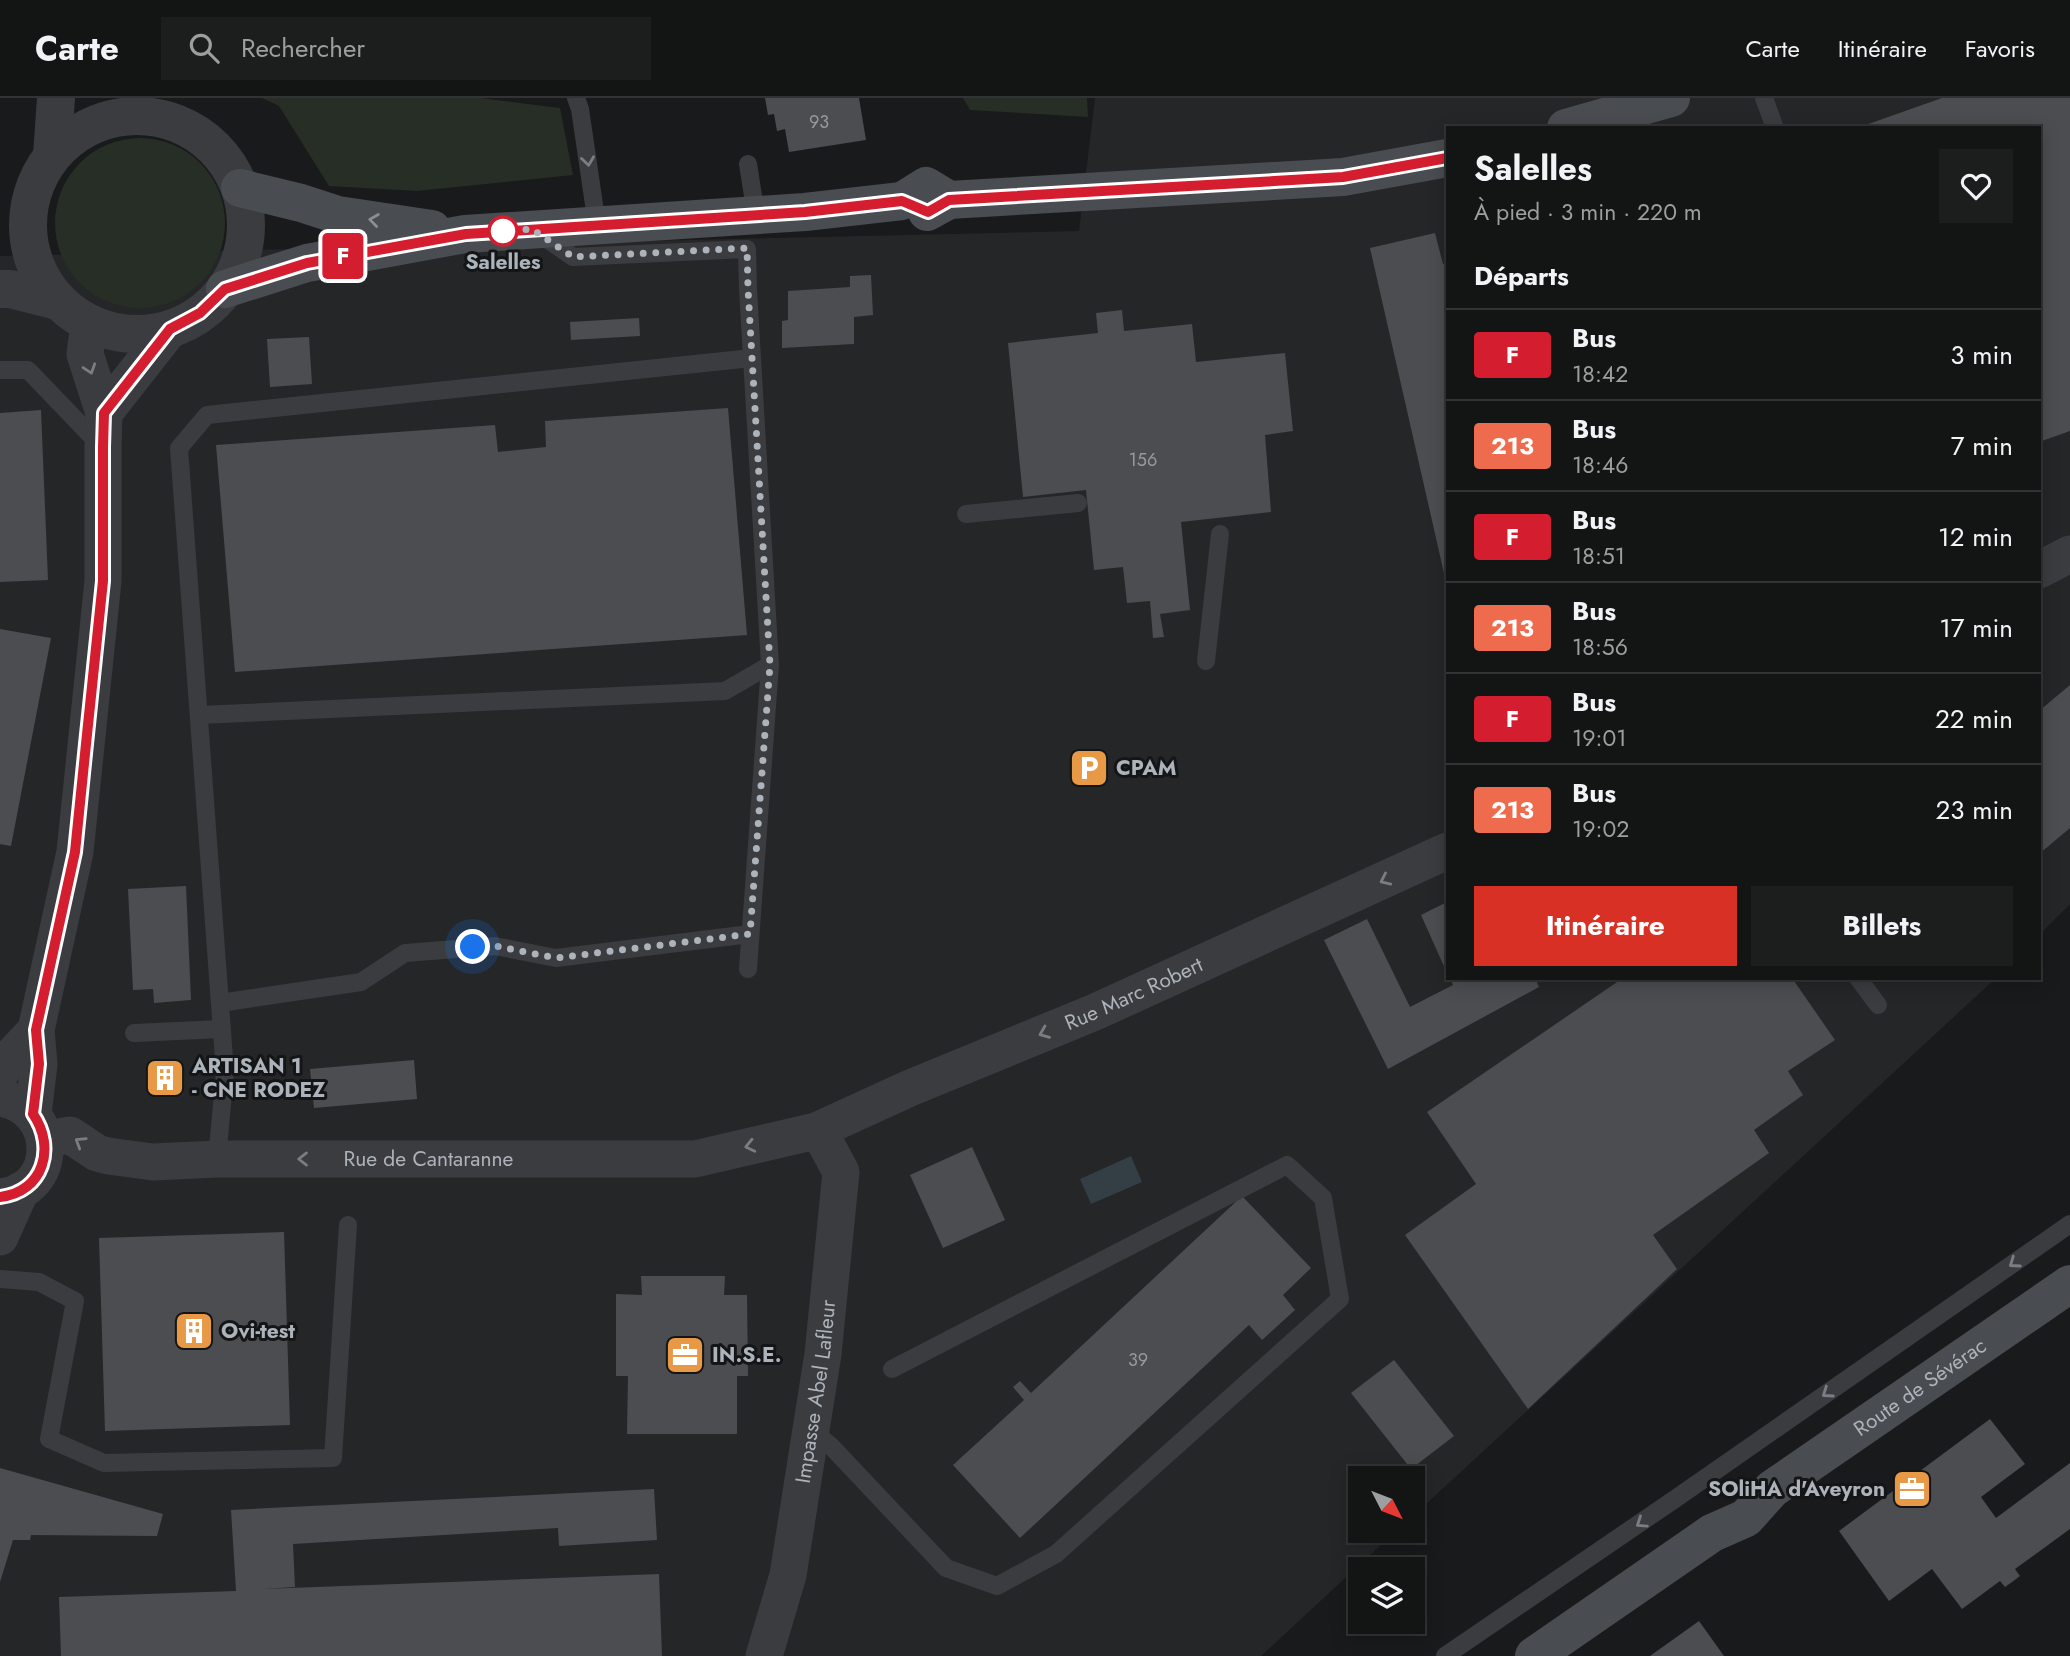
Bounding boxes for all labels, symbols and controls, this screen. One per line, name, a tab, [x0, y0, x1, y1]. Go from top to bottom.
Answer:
search box	[161, 17, 651, 80]
text: Carte	[35, 25, 119, 72]
icon: search	[185, 29, 223, 67]
text: Rechercher	[241, 29, 365, 67]
text: Carte	[1745, 31, 1800, 66]
text: Itinéraire	[1838, 31, 1927, 66]
text: Favoris	[1965, 31, 2035, 66]
house number: 93	[809, 109, 829, 135]
text: Salelles	[1474, 145, 1592, 192]
button: heart	[1939, 149, 2013, 223]
one-way arrow	[580, 155, 595, 167]
text: À pied · 3 min · 220 m	[1474, 195, 1702, 229]
one-way arrow	[368, 213, 380, 228]
marker: Salelles	[488, 216, 518, 246]
line badge: F	[320, 233, 366, 279]
text: F	[336, 238, 350, 273]
place label: Salelles	[465, 247, 541, 277]
text: Départs	[1474, 257, 1569, 295]
text: Bus	[1572, 319, 1616, 357]
text: 3 min	[1950, 336, 2013, 374]
text: F	[1506, 337, 1519, 372]
text: 18:42	[1572, 357, 1628, 391]
one-way arrow	[82, 362, 96, 374]
text: Bus	[1572, 410, 1616, 448]
text: 7 min	[1951, 427, 2013, 465]
text: 213	[1491, 428, 1534, 463]
house number: 156	[1129, 447, 1157, 473]
text: 18:46	[1572, 448, 1628, 482]
text: Bus	[1572, 501, 1616, 539]
text: 12 min	[1938, 518, 2013, 556]
text: F	[1506, 519, 1519, 554]
text: 18:51	[1572, 539, 1625, 573]
text: Bus	[1572, 592, 1616, 630]
text: 17 min	[1939, 609, 2013, 647]
text: 213	[1491, 610, 1534, 645]
text: 18:56	[1572, 630, 1628, 664]
text: Bus	[1572, 683, 1616, 721]
text: 22 min	[1935, 700, 2013, 738]
text: F	[1506, 701, 1519, 736]
text: 19:01	[1572, 721, 1627, 755]
parking icon: CPAM	[1068, 747, 1110, 789]
place label: CPAM	[1116, 753, 1176, 783]
text: Bus	[1572, 774, 1616, 812]
text: 23 min	[1936, 791, 2013, 829]
text: 213	[1491, 792, 1534, 827]
text: 19:02	[1572, 812, 1629, 846]
one-way arrow	[1380, 871, 1392, 885]
button: Itinéraire	[1474, 886, 1737, 966]
button: Billets	[1751, 886, 2013, 966]
your location	[455, 929, 490, 964]
street label: Rue Marc Robert	[1060, 950, 1208, 1038]
one-way arrow	[1038, 1025, 1050, 1039]
place label: ARTISAN 1 - CNE RODEZ	[191, 1051, 325, 1105]
building icon: ARTISAN 1 - CNE RODEZ	[144, 1057, 186, 1099]
one-way arrow	[75, 1138, 88, 1150]
one-way arrow	[744, 1138, 756, 1152]
street label: Rue de Cantaranne	[343, 1144, 514, 1174]
one-way arrow	[298, 1151, 308, 1167]
one-way arrow	[2009, 1255, 2022, 1267]
street label: Impasse Abel Lafleur	[788, 1298, 843, 1485]
building icon: Ovi-test	[173, 1310, 215, 1352]
place label: Ovi-test	[221, 1316, 295, 1346]
street label: Route de Sévérac	[1848, 1331, 1992, 1444]
office icon: IN.S.E.	[664, 1334, 706, 1376]
place label: IN.S.E.	[712, 1340, 781, 1370]
house number: 39	[1128, 1347, 1148, 1373]
one-way arrow	[1822, 1385, 1835, 1397]
north arrow	[1348, 1466, 1424, 1544]
map controls	[1348, 1466, 1425, 1634]
office icon: SOliHA d'Aveyron	[1891, 1468, 1933, 1510]
place label: SOliHA d'Aveyron	[1708, 1474, 1885, 1504]
one-way arrow	[1635, 1515, 1648, 1528]
button: layers	[1348, 1557, 1425, 1634]

